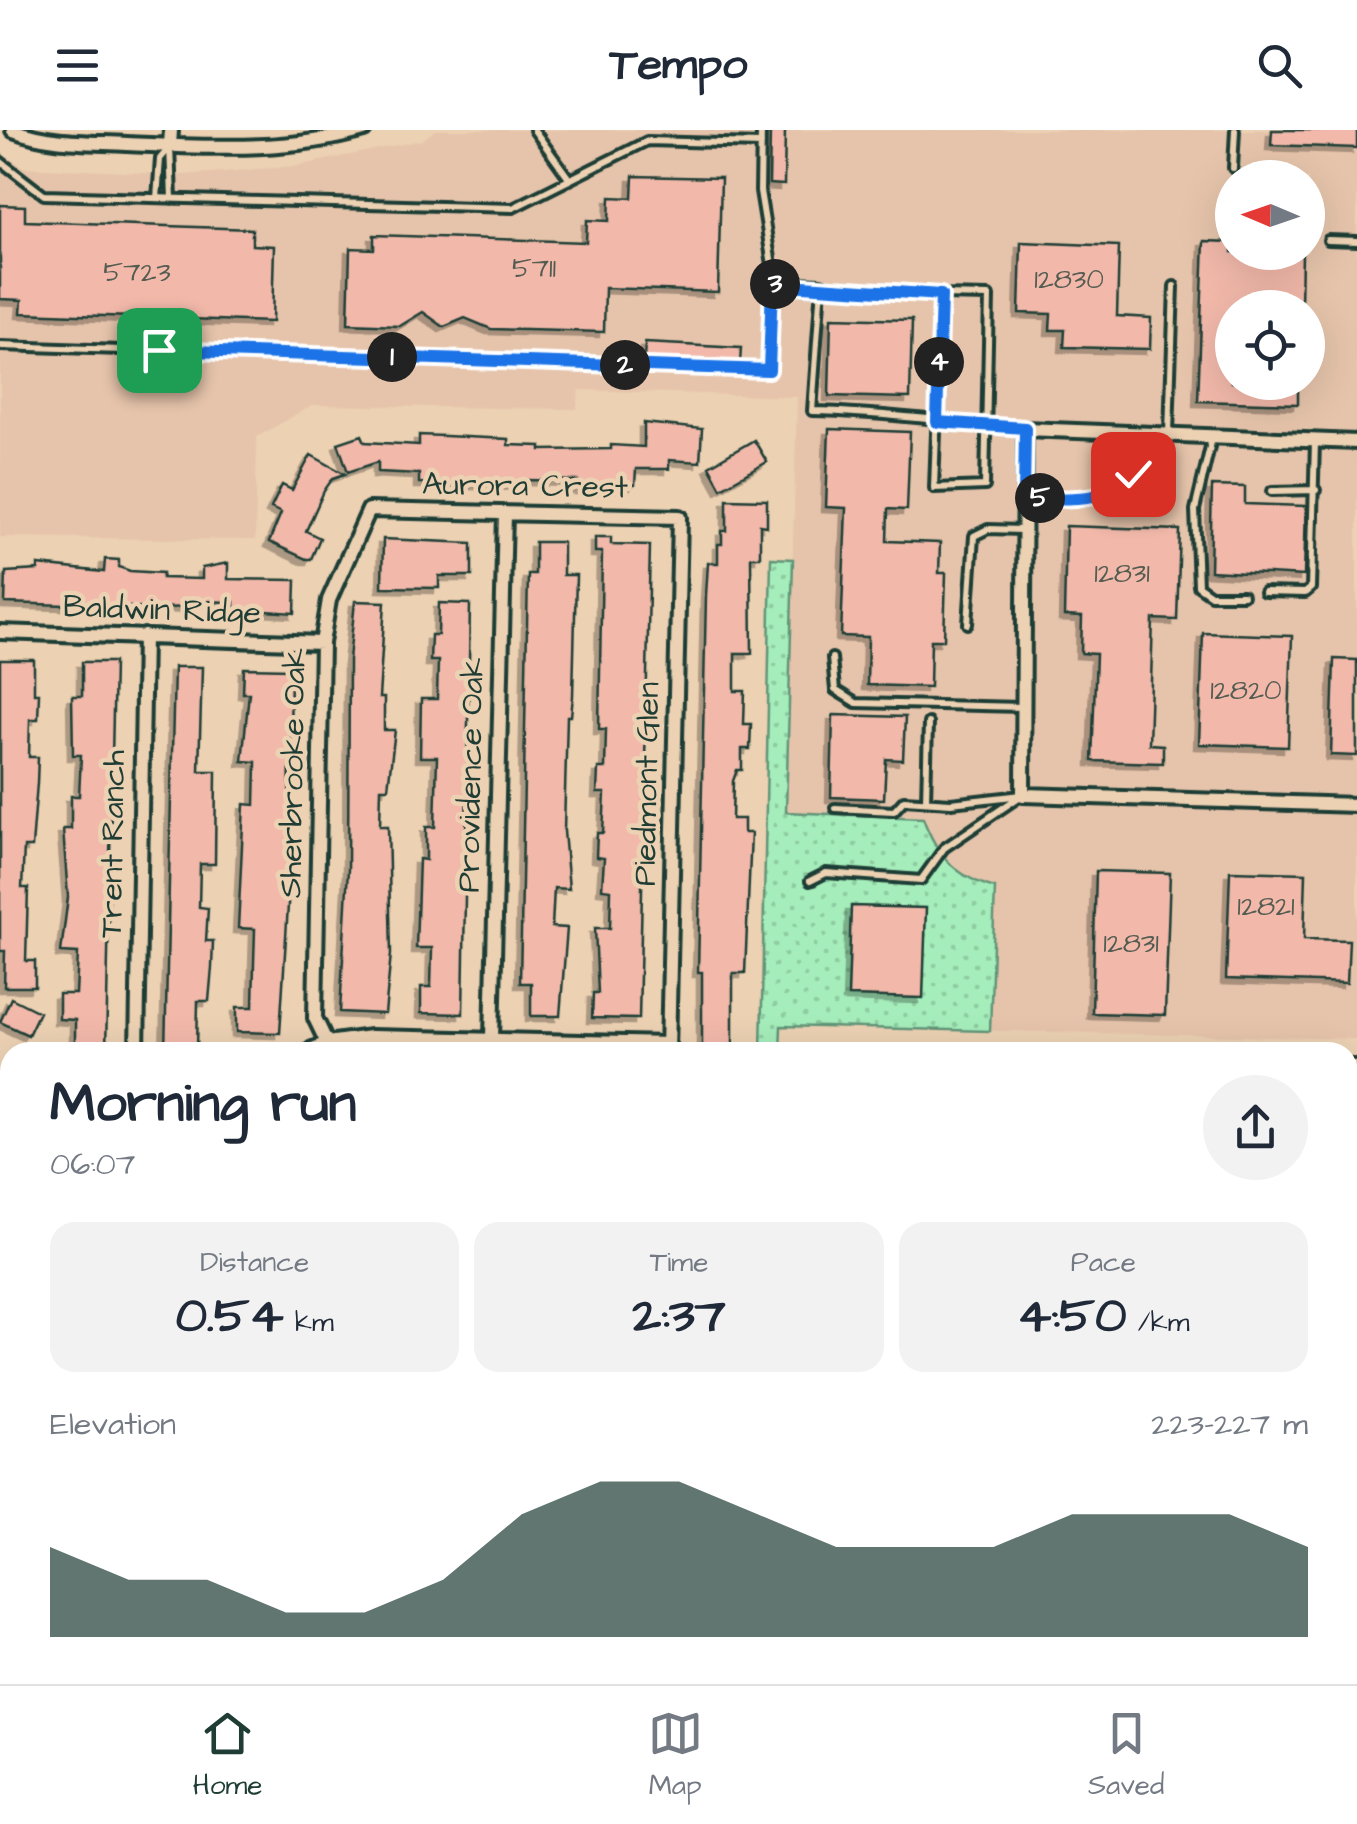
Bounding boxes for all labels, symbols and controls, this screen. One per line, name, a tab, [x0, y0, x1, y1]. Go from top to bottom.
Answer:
text: Tempo	[610, 34, 747, 96]
icon: menu	[50, 38, 105, 93]
icon: search	[1252, 38, 1307, 93]
north arrow	[1215, 160, 1325, 270]
map controls	[1215, 160, 1325, 400]
house number: 5711	[512, 249, 557, 288]
house number: 5723	[103, 253, 171, 292]
pin: 3	[750, 259, 800, 309]
house number: 12830	[1034, 260, 1104, 299]
text: 3	[768, 264, 782, 303]
button: locate	[1215, 290, 1325, 400]
pin	[117, 308, 202, 393]
icon: arrive	[132, 323, 187, 378]
pin: 1	[367, 332, 417, 382]
text: 1	[390, 337, 394, 376]
pin: 4	[914, 337, 964, 387]
pin: 2	[600, 340, 650, 390]
text: 4	[929, 342, 949, 381]
text: 2	[617, 345, 633, 384]
pin	[1091, 432, 1176, 517]
icon: check	[1106, 447, 1161, 502]
street label: Aurora Crest	[422, 462, 628, 510]
pin: 5	[1015, 473, 1065, 523]
text: 5	[1030, 478, 1050, 517]
house number: 12831	[1094, 554, 1150, 593]
street label: Baldwin Ridge	[62, 584, 262, 636]
street label: Sherbrooke Oak	[268, 647, 318, 898]
street label: Providence Oak	[446, 657, 496, 893]
house number: 12820	[1210, 671, 1282, 710]
street label: Piedmont Glen	[623, 682, 671, 886]
street label: Trent Ranch	[89, 750, 137, 938]
house number: 12821	[1237, 887, 1295, 926]
house number: 12831	[1103, 924, 1159, 963]
text: Morning run	[50, 1066, 356, 1142]
button: share	[1203, 1075, 1308, 1180]
text: 06:07	[50, 1142, 135, 1187]
text: Distance	[200, 1243, 309, 1282]
text: Time	[650, 1243, 708, 1282]
text: Pace	[1071, 1243, 1136, 1282]
text: 0.54	[176, 1282, 284, 1351]
text: 2:37	[632, 1282, 726, 1351]
text: 4:50	[1017, 1282, 1127, 1351]
text: km	[284, 1303, 334, 1342]
text: /km	[1127, 1303, 1189, 1342]
text: Elevation	[50, 1402, 176, 1447]
text: 223–227 m	[1151, 1402, 1308, 1447]
tab: Home	[193, 1706, 262, 1805]
tab: Map	[648, 1706, 703, 1805]
tab: Saved	[1088, 1706, 1164, 1805]

